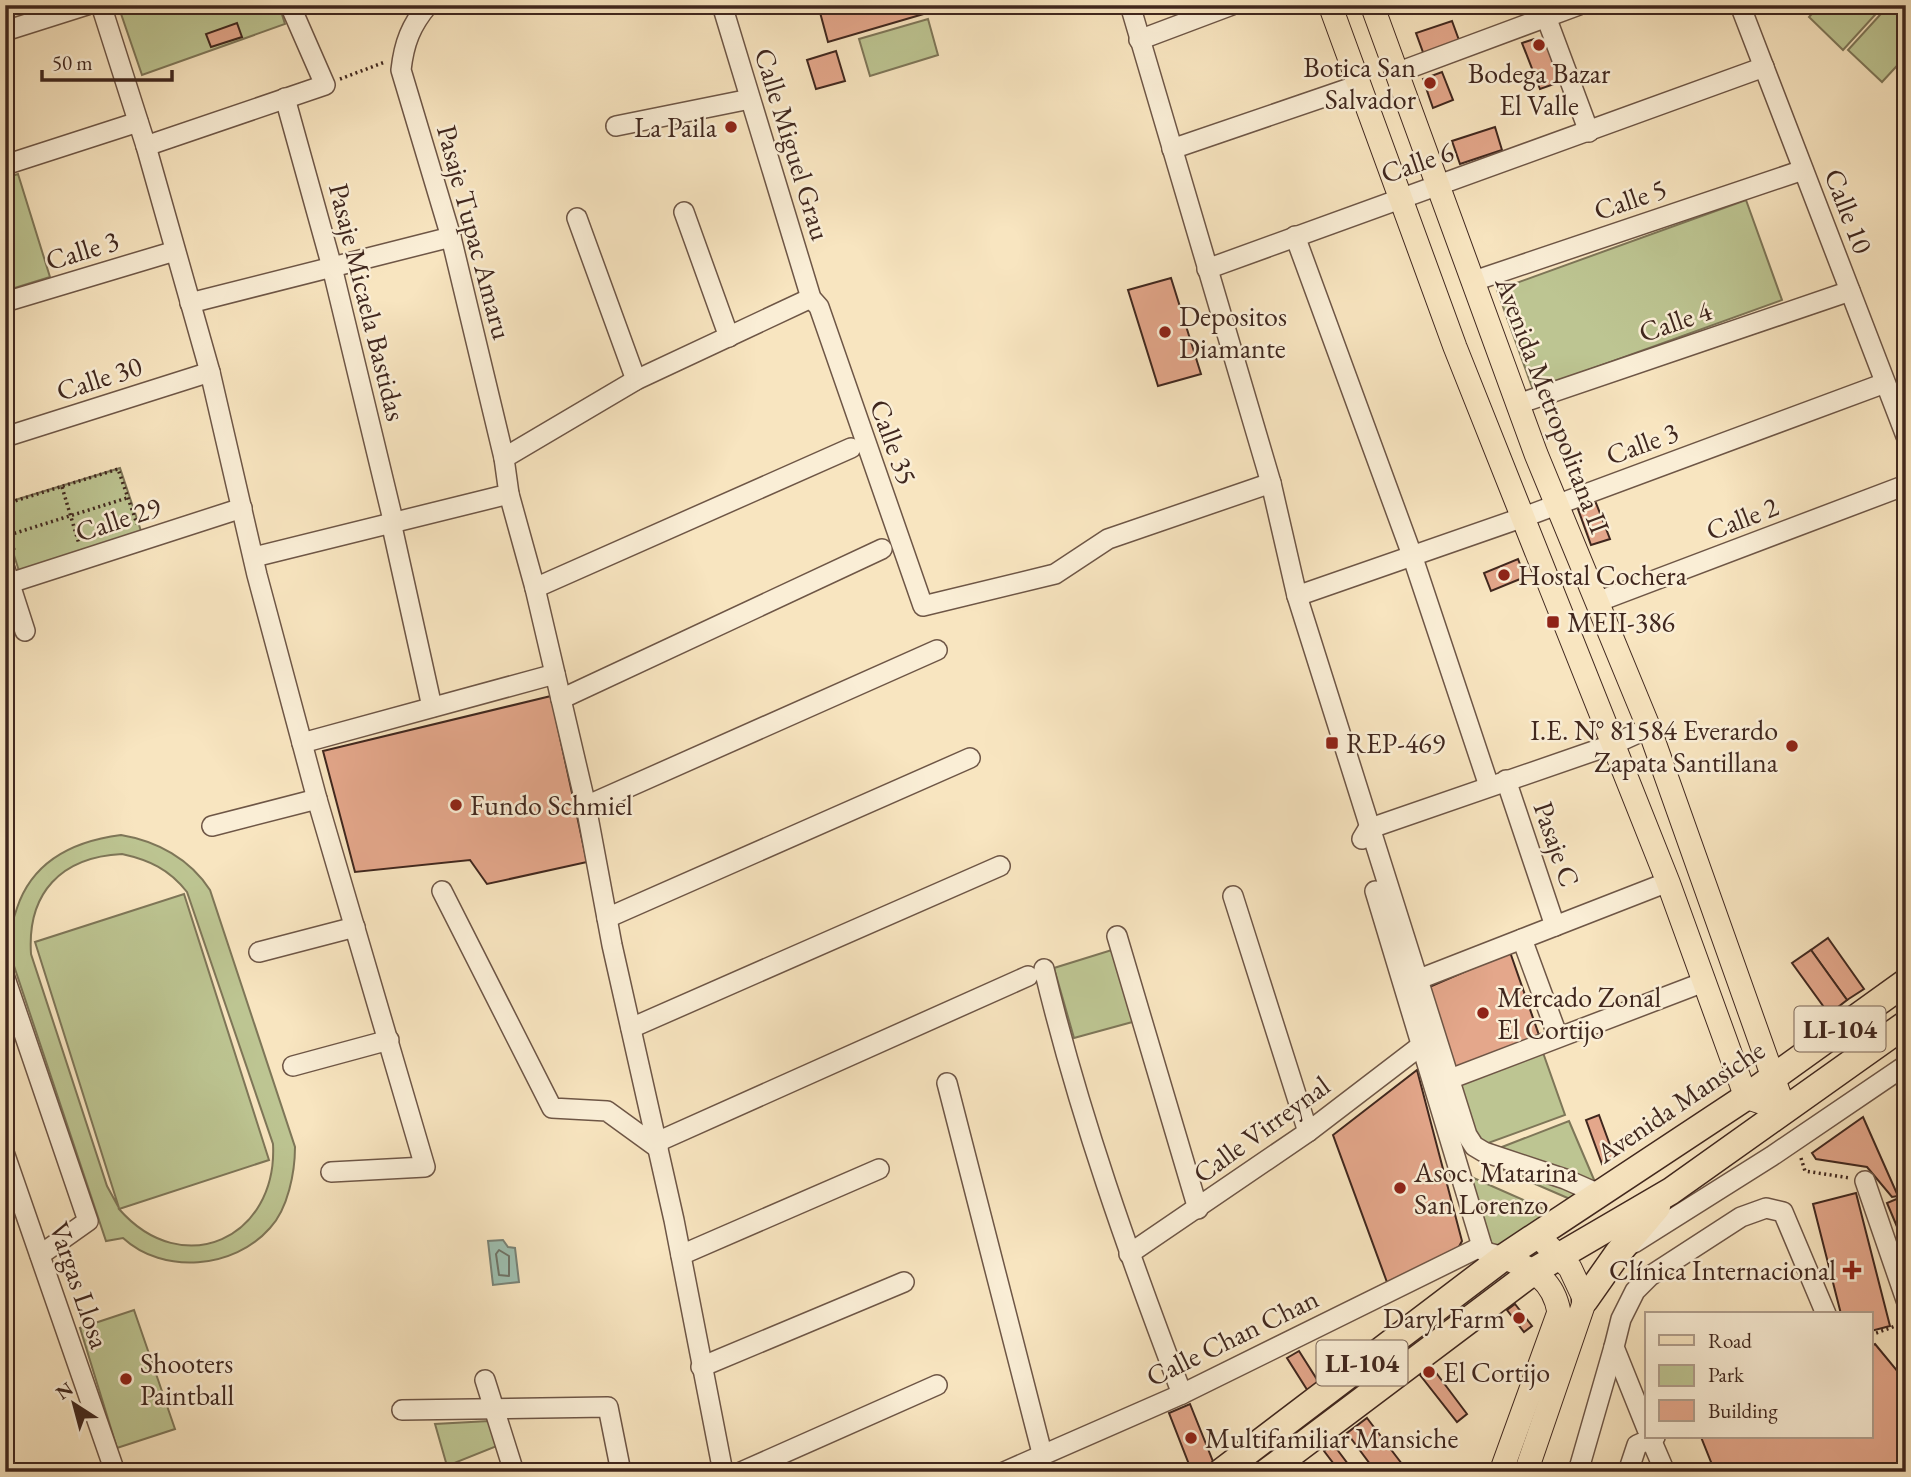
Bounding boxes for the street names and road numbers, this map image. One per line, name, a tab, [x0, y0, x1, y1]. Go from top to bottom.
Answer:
street label: Calle Miguel Grau	[747, 44, 839, 245]
street label: Pasaje Tupac Amaru	[429, 121, 521, 343]
street label: Calle 6	[1376, 133, 1458, 191]
street label: Calle 10	[1816, 164, 1882, 258]
street label: Calle 5	[1589, 170, 1671, 228]
street label: Pasaje Micaela Bastidas	[321, 180, 415, 424]
street label: Calle 3	[41, 222, 123, 278]
street label: Avenida Metropolitana II	[1487, 271, 1619, 539]
street label: Calle 4	[1634, 292, 1717, 350]
street label: Calle 30	[52, 347, 146, 409]
street label: Calle 35	[862, 395, 926, 489]
street label: Calle 3	[1601, 413, 1683, 473]
street label: Calle 29	[71, 488, 165, 550]
street label: Calle 2	[1701, 488, 1784, 548]
street label: Pasaje C	[1526, 797, 1588, 891]
road number: LI-104	[1794, 1006, 1885, 1052]
street label: Avenida Mansiche	[1588, 1031, 1771, 1171]
street label: Calle Virreynal	[1185, 1067, 1337, 1191]
street label: Vargas Llosa	[42, 1217, 119, 1354]
street label: Calle Chan Chan	[1140, 1280, 1324, 1394]
road number: LI-104	[1316, 1340, 1408, 1386]

